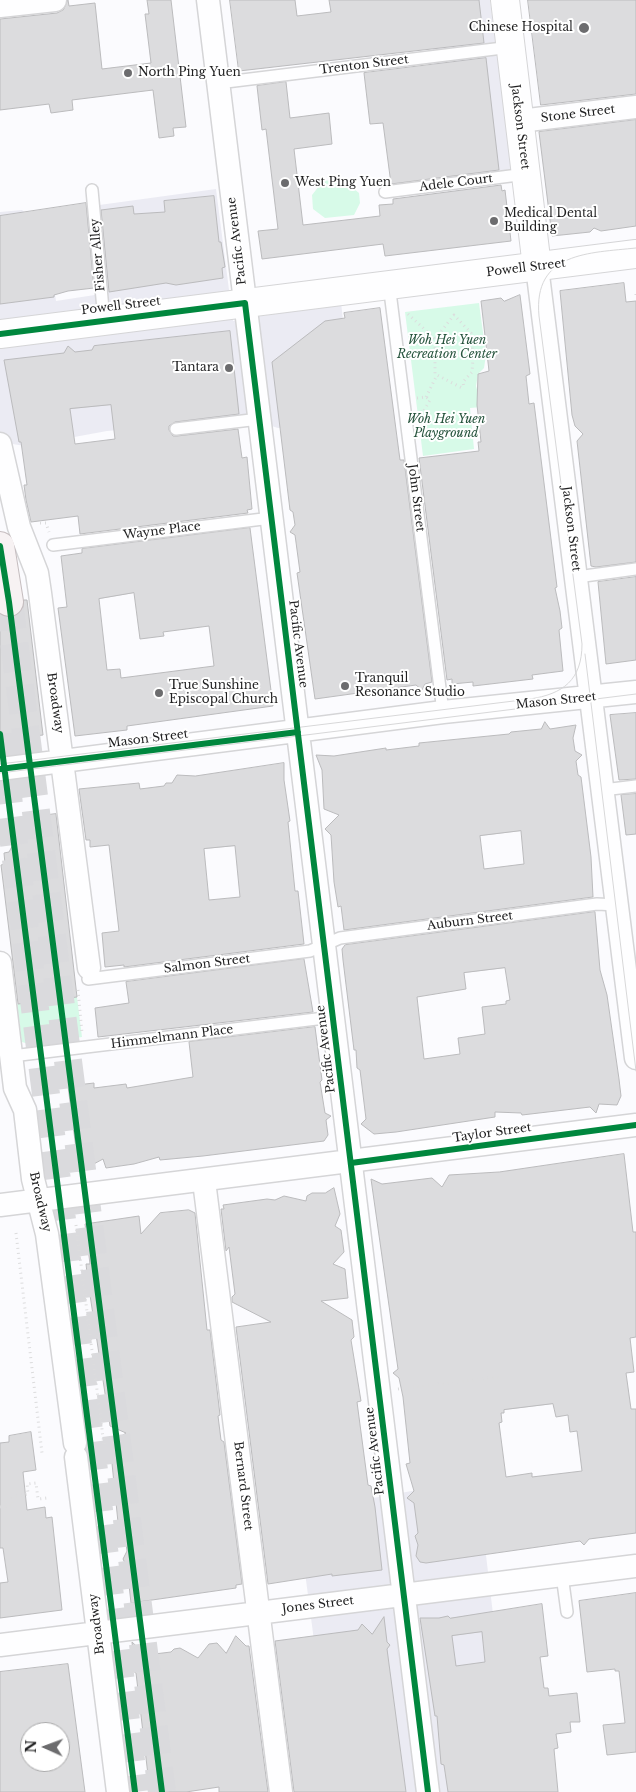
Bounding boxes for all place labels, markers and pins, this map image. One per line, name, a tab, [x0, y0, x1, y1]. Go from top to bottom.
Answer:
place label: Chinese Hospital	[469, 21, 573, 35]
marker: Chinese Hospital	[577, 21, 591, 35]
place label: North Ping Yuen	[138, 66, 241, 80]
marker: North Ping Yuen	[122, 67, 134, 79]
place label: West Ping Yuen	[295, 176, 391, 190]
marker: West Ping Yuen	[279, 177, 291, 189]
place label: Medical Dental Building	[504, 207, 597, 235]
marker: Medical Dental Building	[488, 215, 500, 227]
place label: Tantara	[172, 361, 219, 375]
marker: Tantara	[223, 362, 235, 374]
place label: Tranquil Resonance Studio	[355, 672, 465, 700]
place label: True Sunshine Episcopal Church	[169, 679, 278, 707]
marker: Tranquil Resonance Studio	[339, 680, 351, 692]
marker: True Sunshine Episcopal Church	[153, 687, 165, 699]

